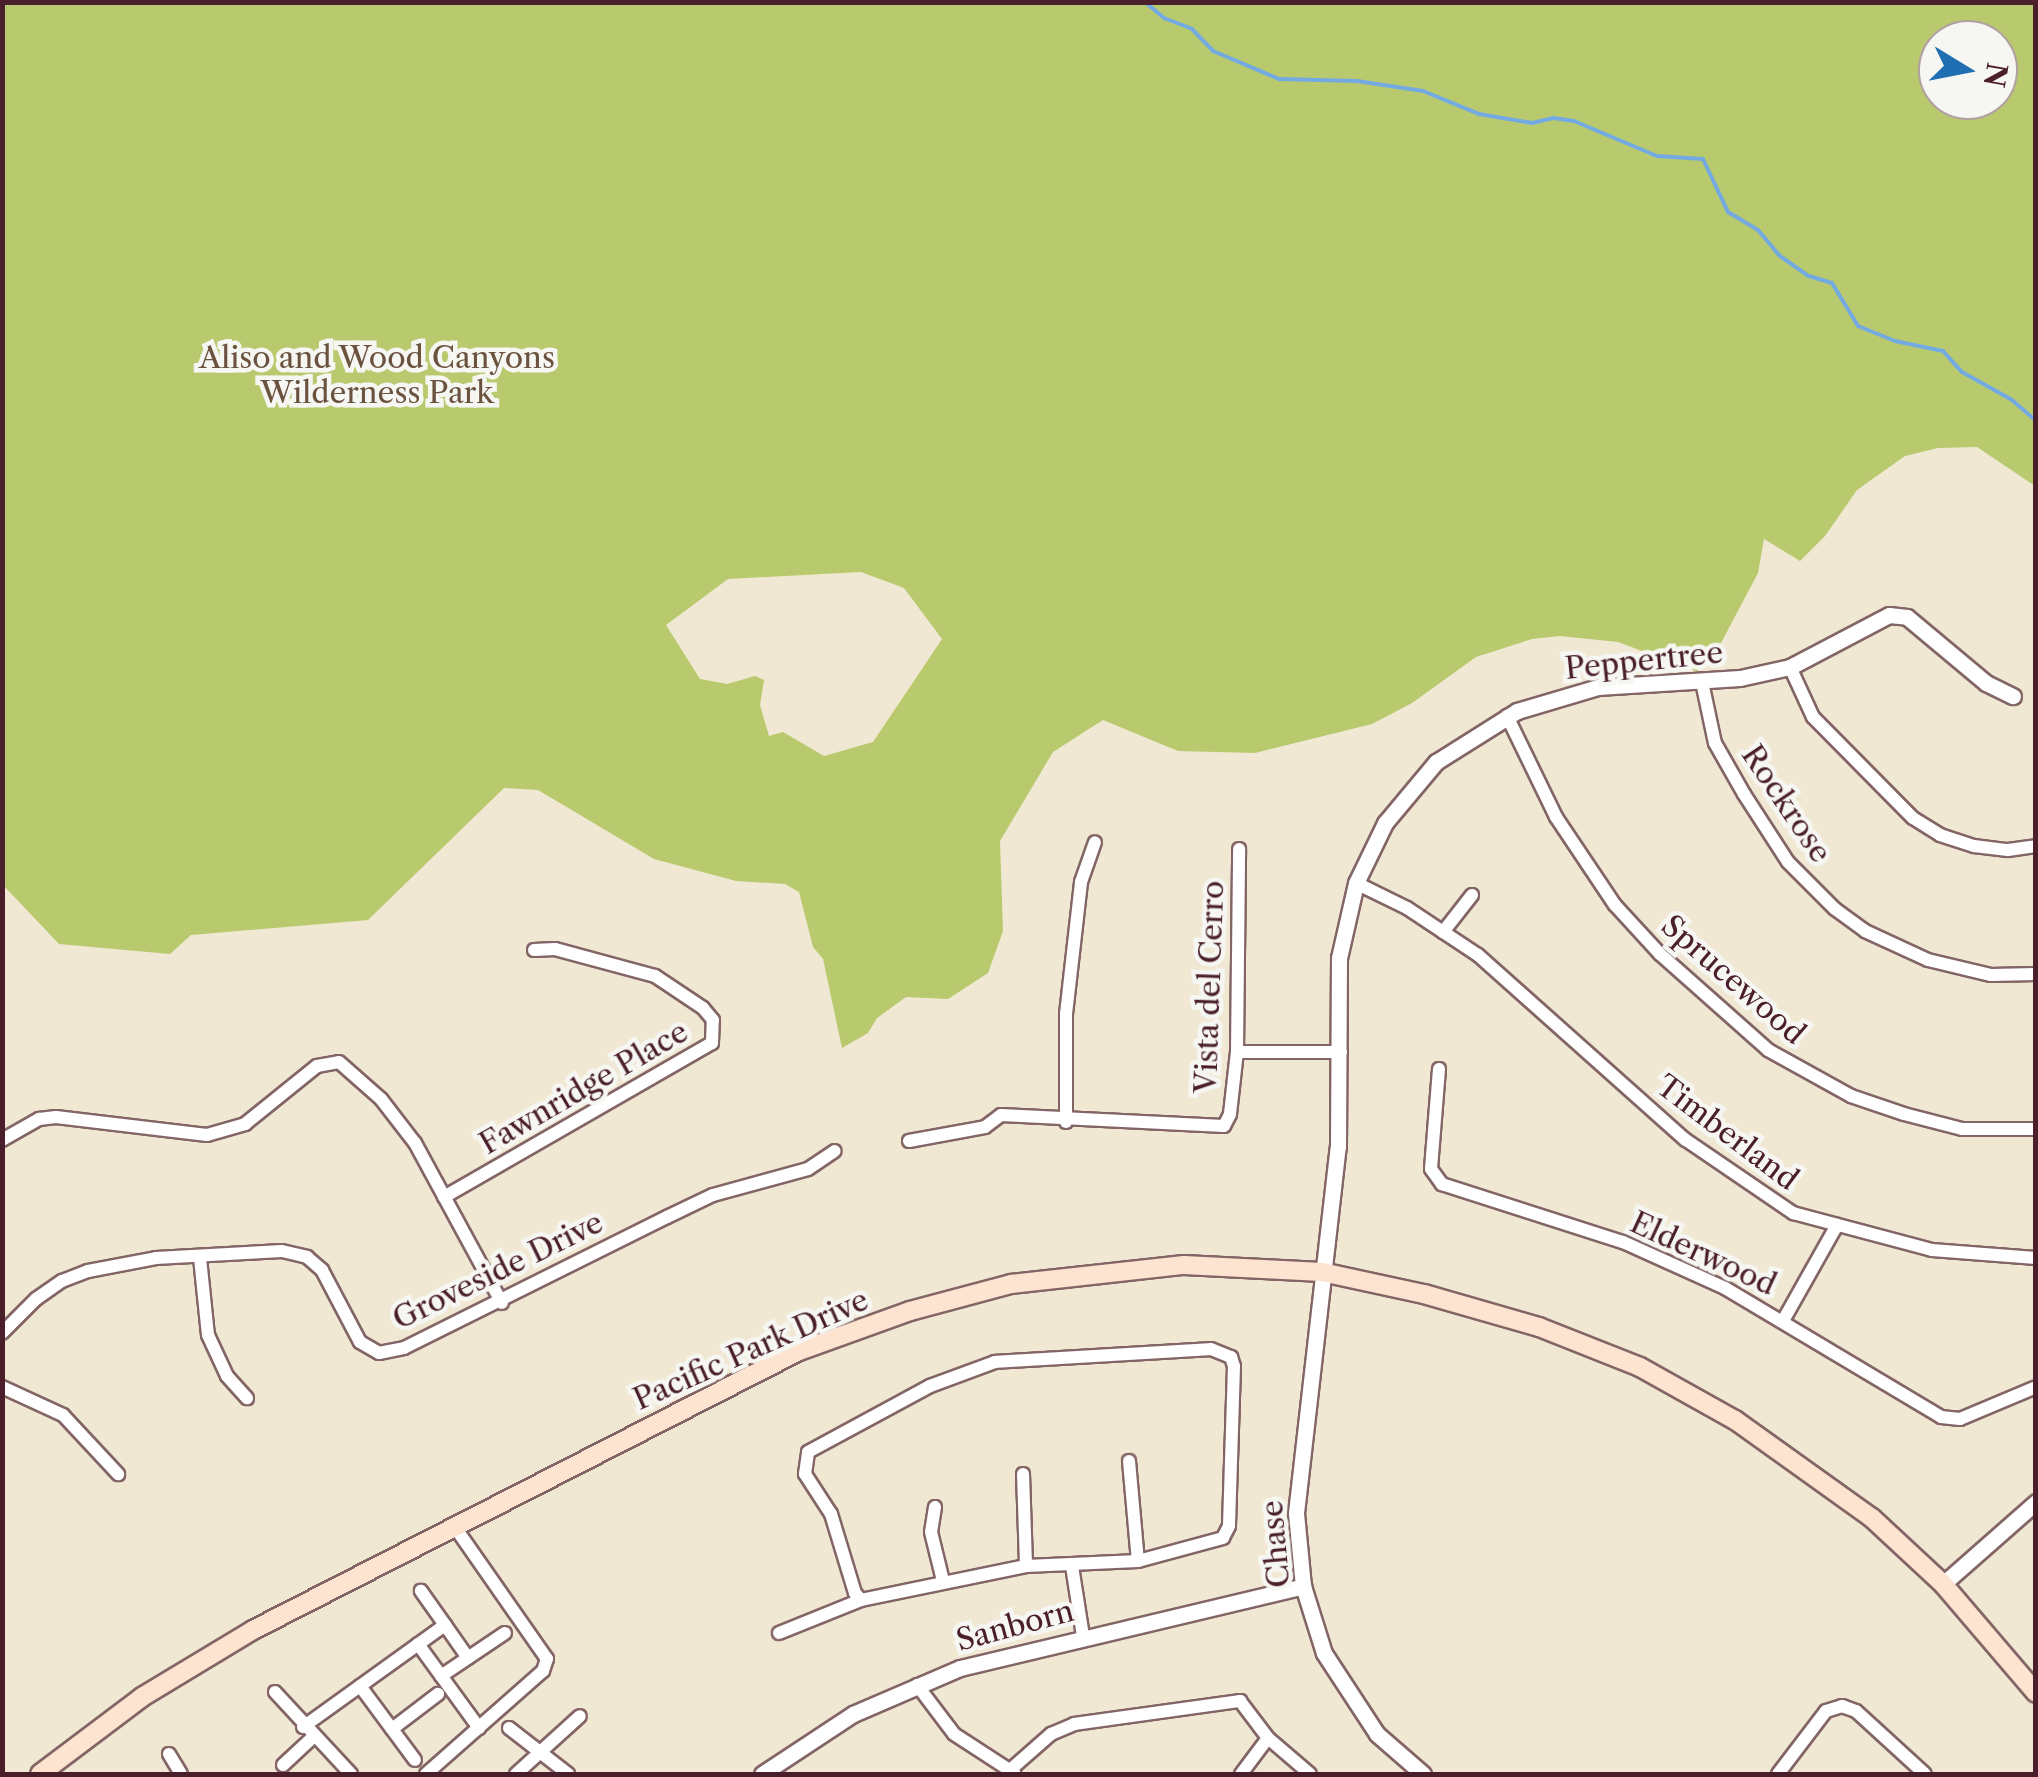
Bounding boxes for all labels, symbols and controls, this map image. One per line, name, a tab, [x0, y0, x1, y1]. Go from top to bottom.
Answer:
north arrow	[1918, 20, 2018, 120]
text: N	[1977, 60, 2014, 90]
park label: Aliso and Wood Canyons Wilderness Park	[198, 340, 556, 410]
street label: Peppertree	[1563, 635, 1725, 687]
street label: Rockrose	[1734, 739, 1838, 869]
street label: Vista del Cerro	[1188, 880, 1232, 1094]
street label: Sprucewood	[1654, 908, 1812, 1052]
street label: Fawnridge Place	[473, 1014, 695, 1162]
street label: Timberland	[1649, 1068, 1805, 1198]
street label: Groveside Drive	[387, 1205, 609, 1337]
street label: Elderwood	[1625, 1205, 1781, 1303]
street label: Pacific Park Drive	[628, 1282, 874, 1418]
street label: Chase	[1254, 1499, 1298, 1589]
street label: Sanborn	[952, 1593, 1078, 1659]

